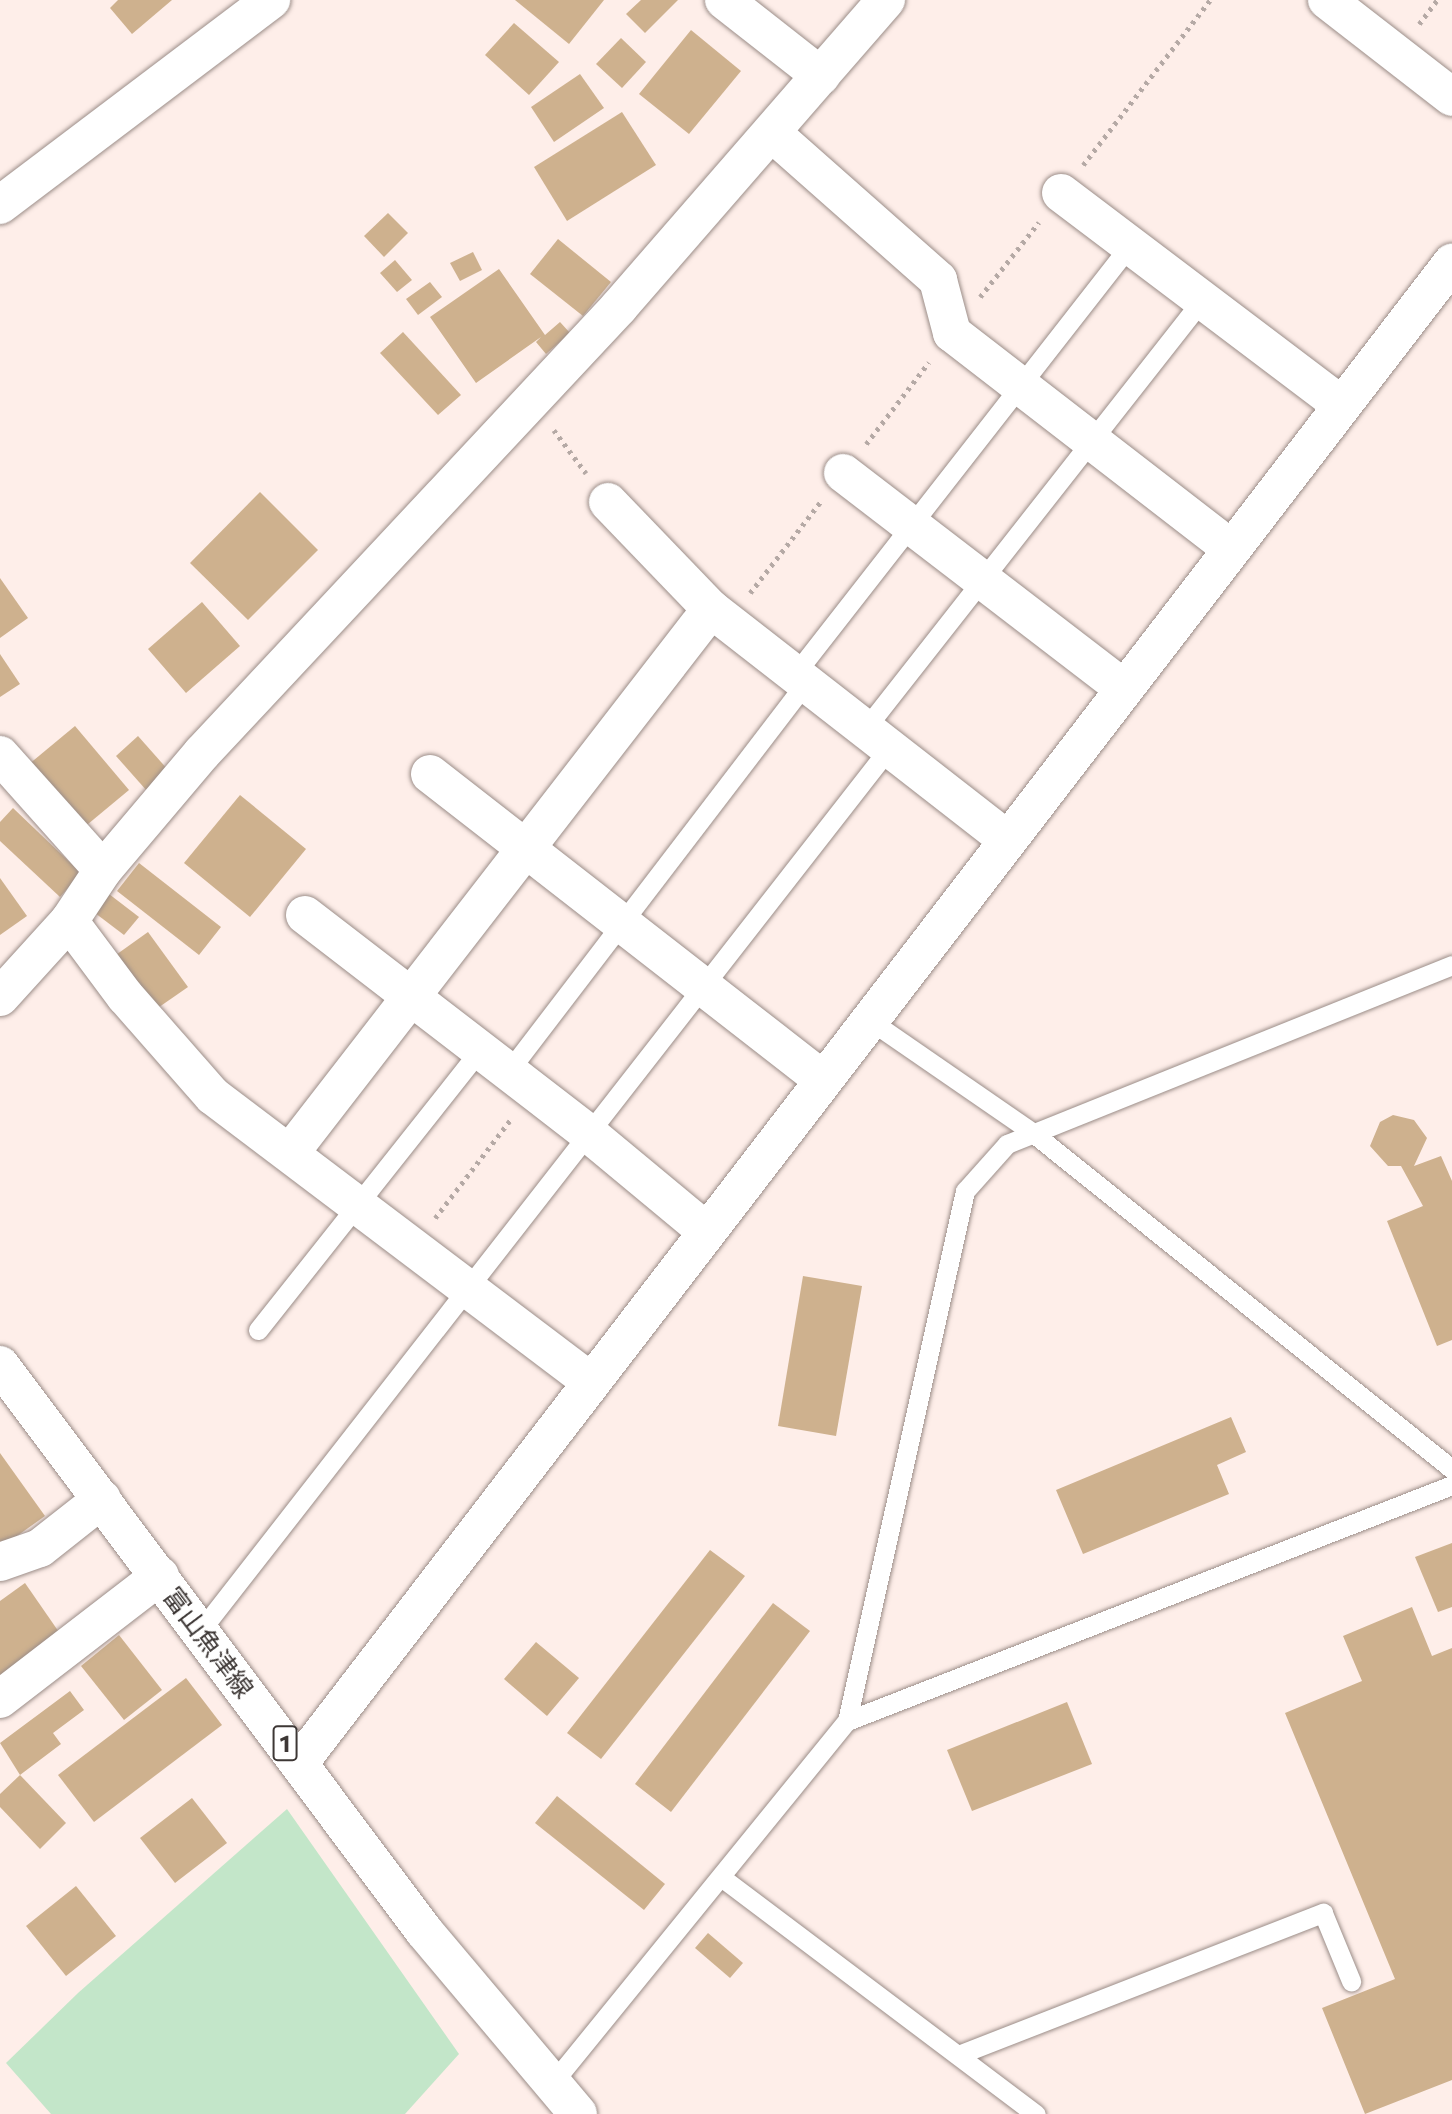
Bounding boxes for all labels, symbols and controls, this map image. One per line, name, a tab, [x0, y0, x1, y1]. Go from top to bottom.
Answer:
street label: 富山魚津線	[157, 1581, 261, 1703]
road number: 1	[271, 1722, 299, 1764]

